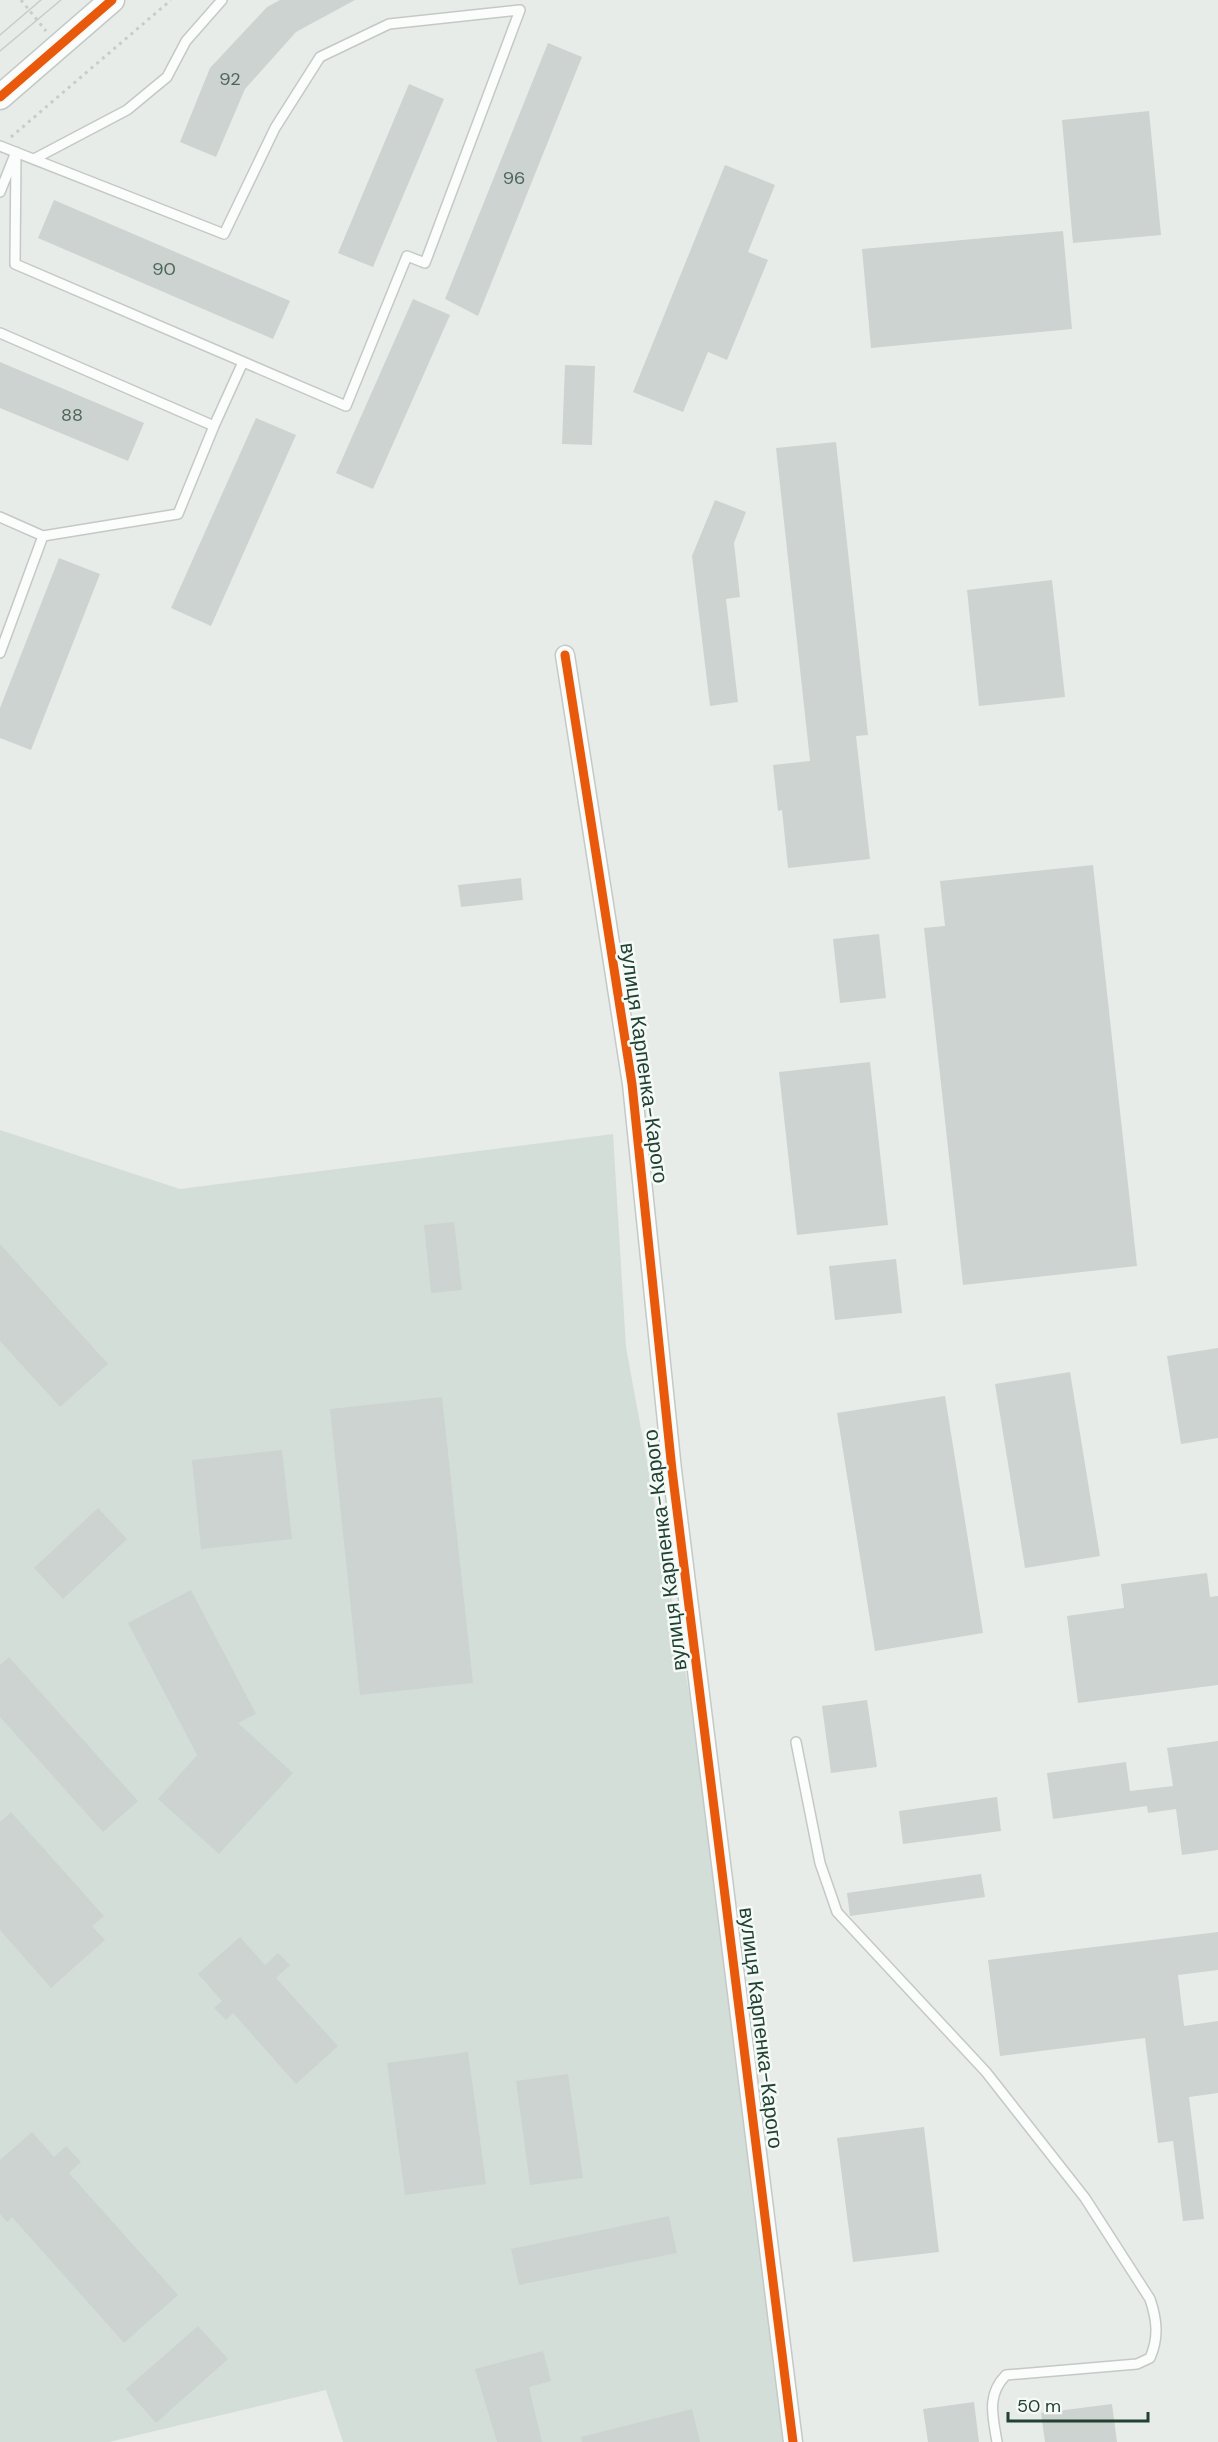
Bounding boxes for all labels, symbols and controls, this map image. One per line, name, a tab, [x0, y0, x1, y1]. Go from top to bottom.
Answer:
house number: 92	[219, 67, 241, 91]
house number: 96	[503, 166, 525, 190]
house number: 90	[152, 257, 176, 281]
house number: 88	[61, 403, 83, 427]
street label: вулиця Карпенка-Карого	[613, 941, 675, 1185]
street label: вулиця Карпенка-Карого	[636, 1428, 694, 1672]
street label: вулиця Карпенка-Карого	[732, 1906, 790, 2150]
scale bar	[1008, 2385, 1148, 2423]
text: 50 m	[1017, 2394, 1061, 2418]

